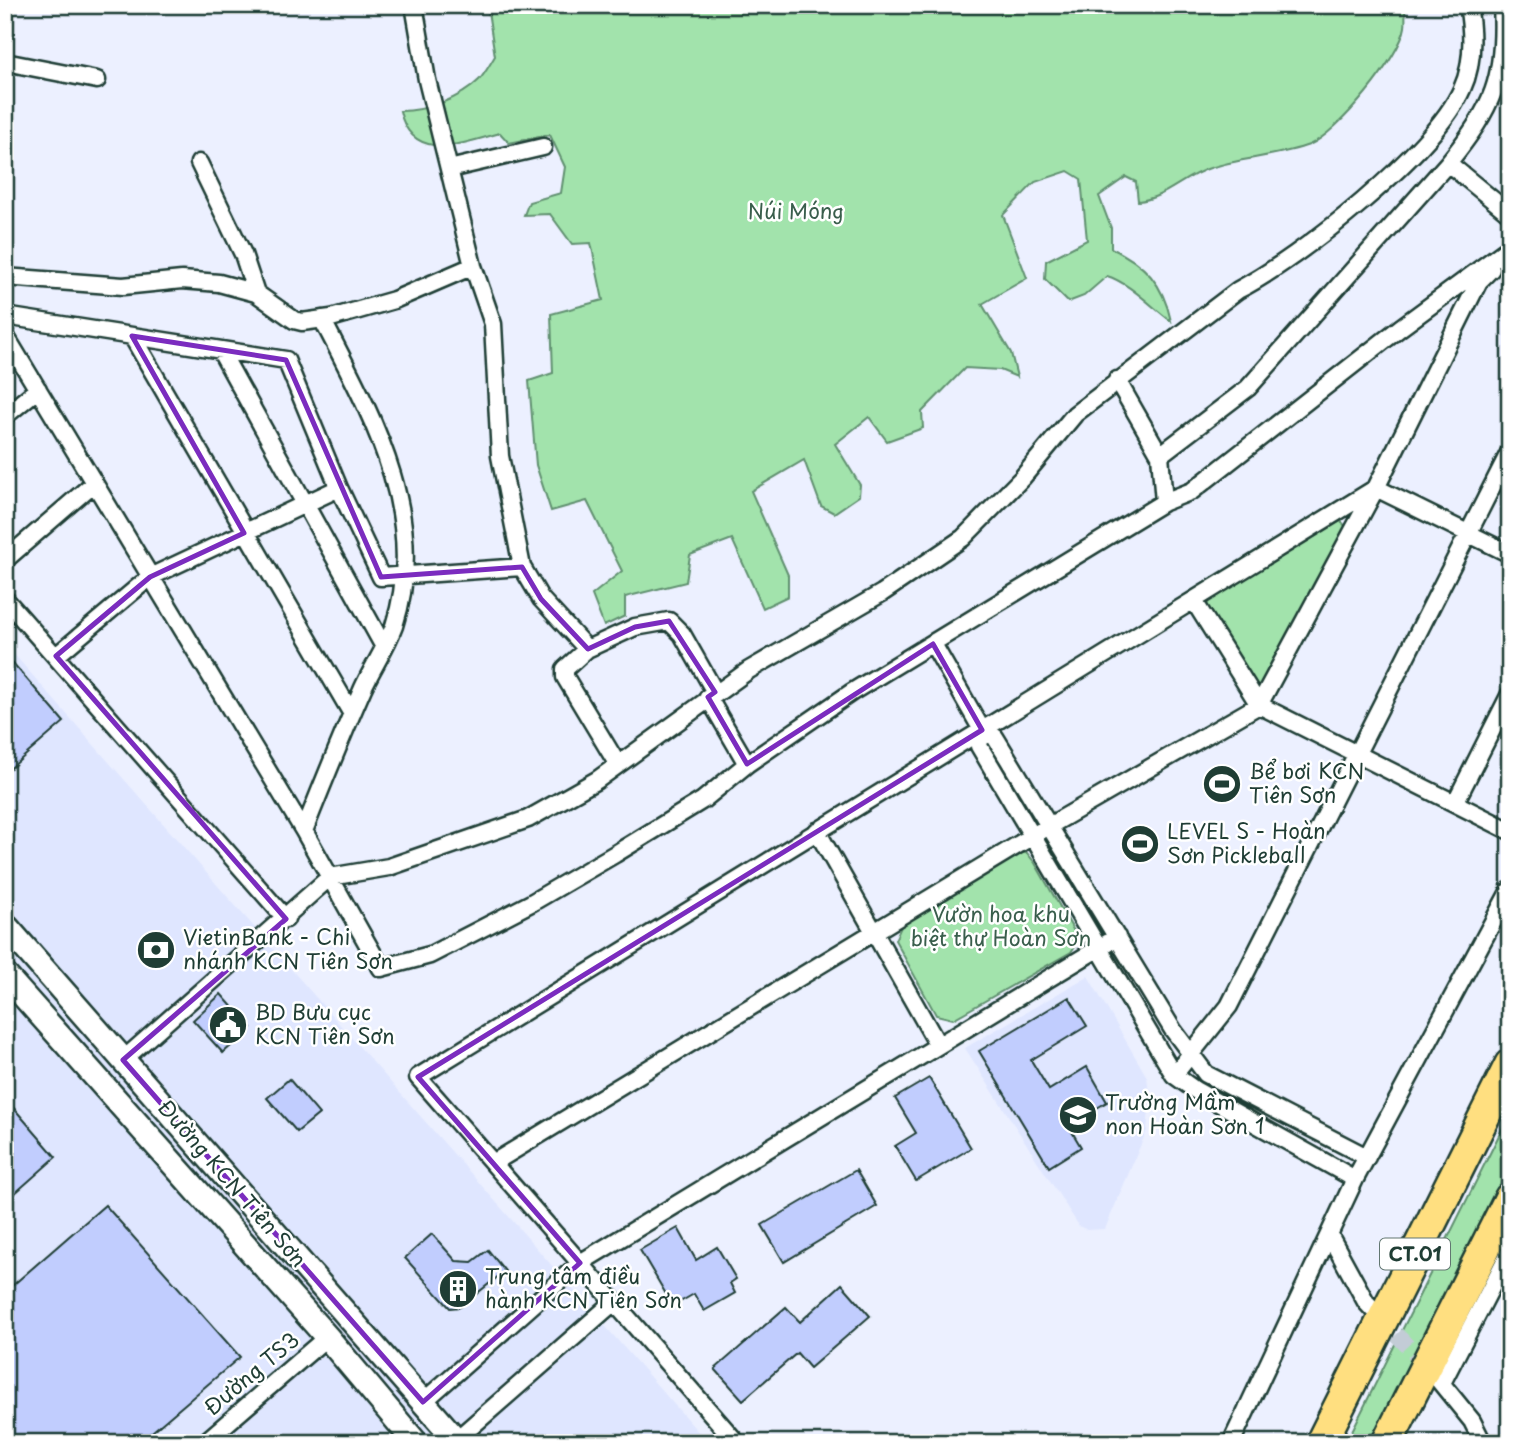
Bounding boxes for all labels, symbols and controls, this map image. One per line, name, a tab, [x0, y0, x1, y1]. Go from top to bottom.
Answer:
park label: Núi Móng	[748, 194, 844, 226]
place label: Bể bơi KCN Tiên Sơn	[1249, 754, 1364, 810]
sports icon: Bể bơi KCN Tiên Sơn	[1201, 763, 1243, 805]
place label: LEVEL S - Hoàn Sơn Pickleball	[1167, 814, 1326, 870]
sports icon: LEVEL S - Hoàn Sơn Pickleball	[1119, 823, 1161, 865]
park label: Vườn hoa khu biệt thự Hoàn Sơn	[911, 897, 1091, 953]
place label: VietinBank - Chi nhánh KCN Tiên Sơn	[183, 920, 393, 976]
bank icon: VietinBank - Chi nhánh KCN Tiên Sơn	[135, 929, 177, 971]
place label: BD Bưu cục KCN Tiên Sơn	[255, 995, 395, 1051]
public building icon: BD Bưu cục KCN Tiên Sơn	[207, 1004, 249, 1046]
place label: Trường Mầm non Hoàn Sơn 1	[1105, 1085, 1264, 1141]
street label: Đường KCN Tiên Sơn	[151, 1092, 316, 1274]
school or university icon: Trường Mầm non Hoàn Sơn 1	[1057, 1094, 1099, 1136]
road number: CT.01	[1380, 1238, 1450, 1270]
place label: Trung tâm điều hành KCN Tiên Sơn	[485, 1259, 682, 1315]
building icon: Trung tâm điều hành KCN Tiên Sơn	[437, 1268, 479, 1310]
street label: Đường TS3	[196, 1323, 305, 1422]

